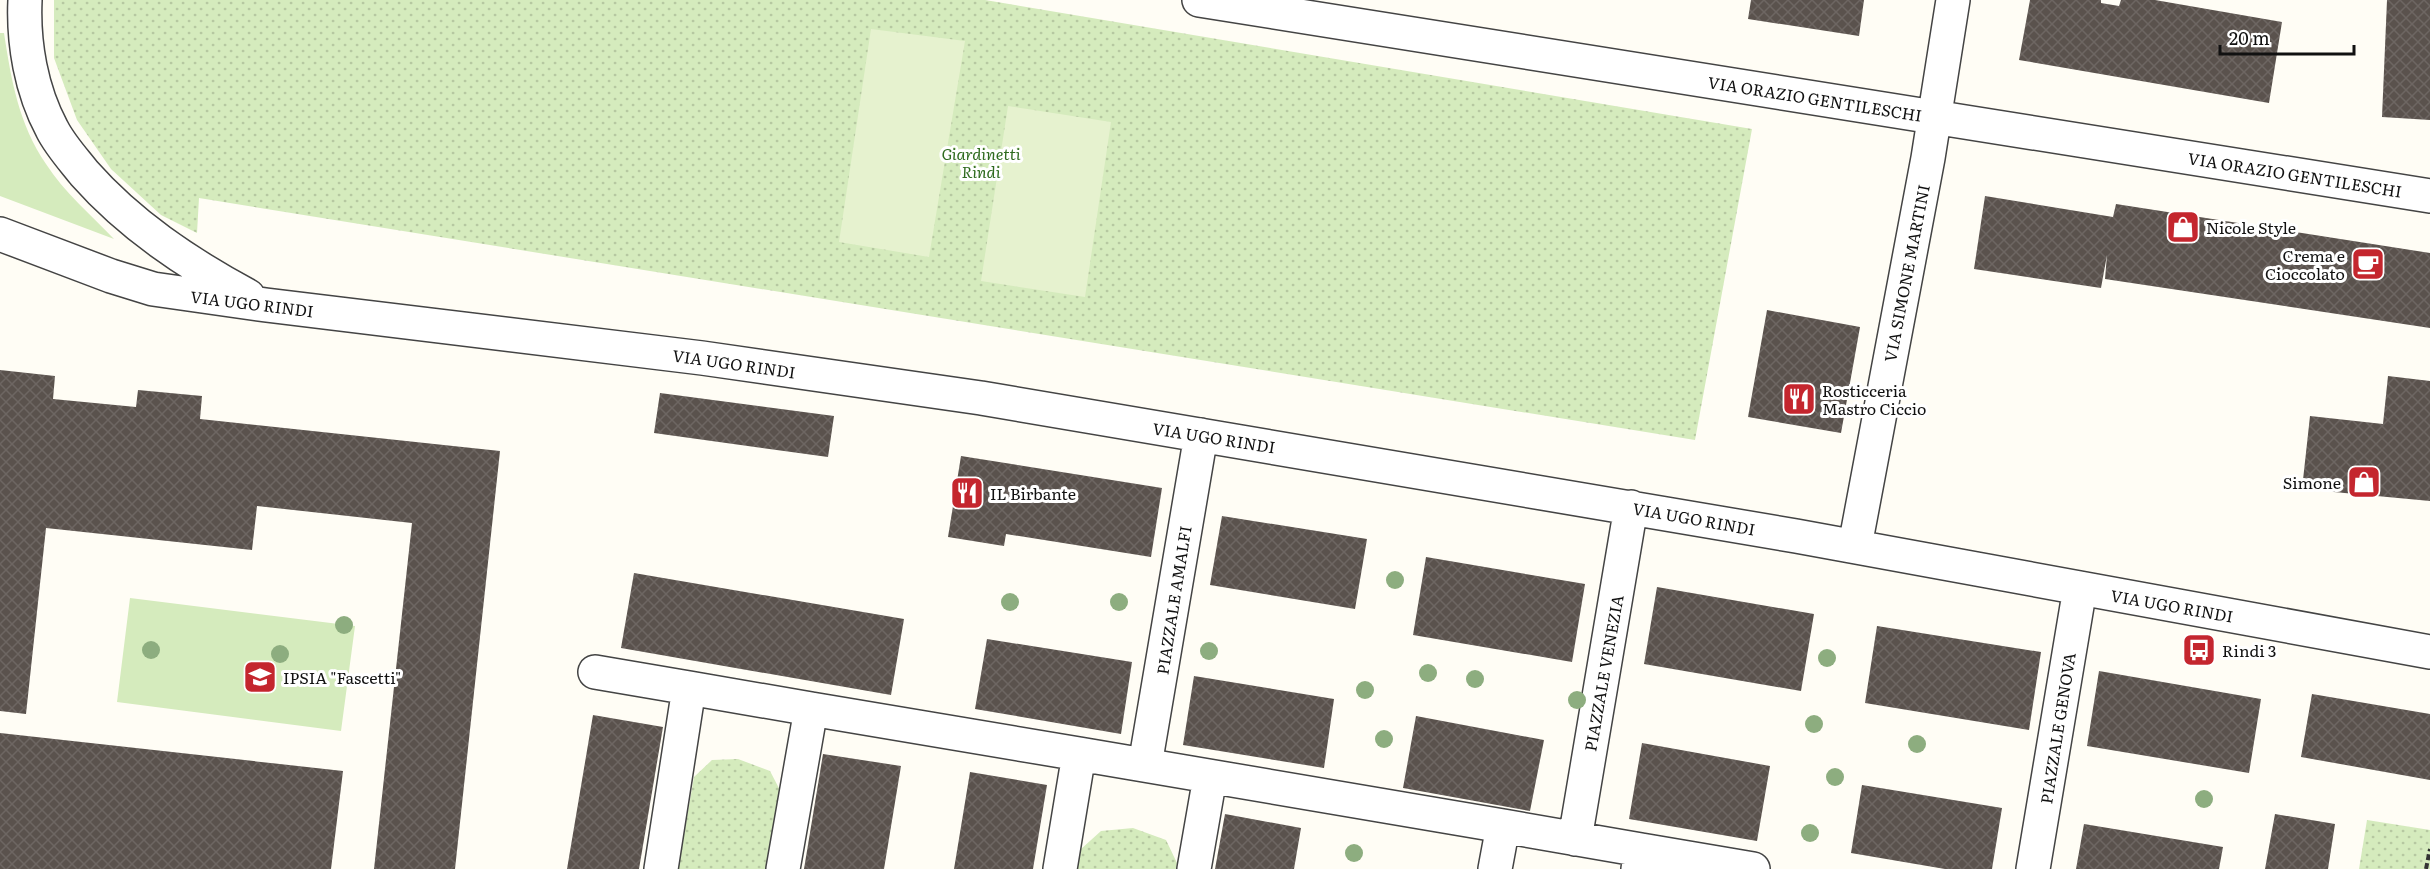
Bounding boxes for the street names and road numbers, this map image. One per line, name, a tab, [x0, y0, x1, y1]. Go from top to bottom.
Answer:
street label: VIA ORAZIO GENTILESCHI	[1706, 69, 1924, 127]
street label: VIA ORAZIO GENTILESCHI	[2186, 145, 2404, 203]
street label: VIA SIMONE MARTINI	[1877, 182, 1935, 364]
street label: VIA UGO RINDI	[189, 284, 315, 322]
street label: VIA UGO RINDI	[671, 342, 797, 384]
street label: VIA UGO RINDI	[1151, 415, 1277, 459]
street label: VIA UGO RINDI	[1631, 495, 1757, 541]
street label: PIAZZALE AMALFI	[1149, 524, 1197, 676]
street label: VIA UGO RINDI	[2109, 582, 2235, 628]
street label: PIAZZALE VENEZIA	[1577, 593, 1629, 753]
street label: PIAZZALE GENOVA	[2033, 650, 2081, 805]

